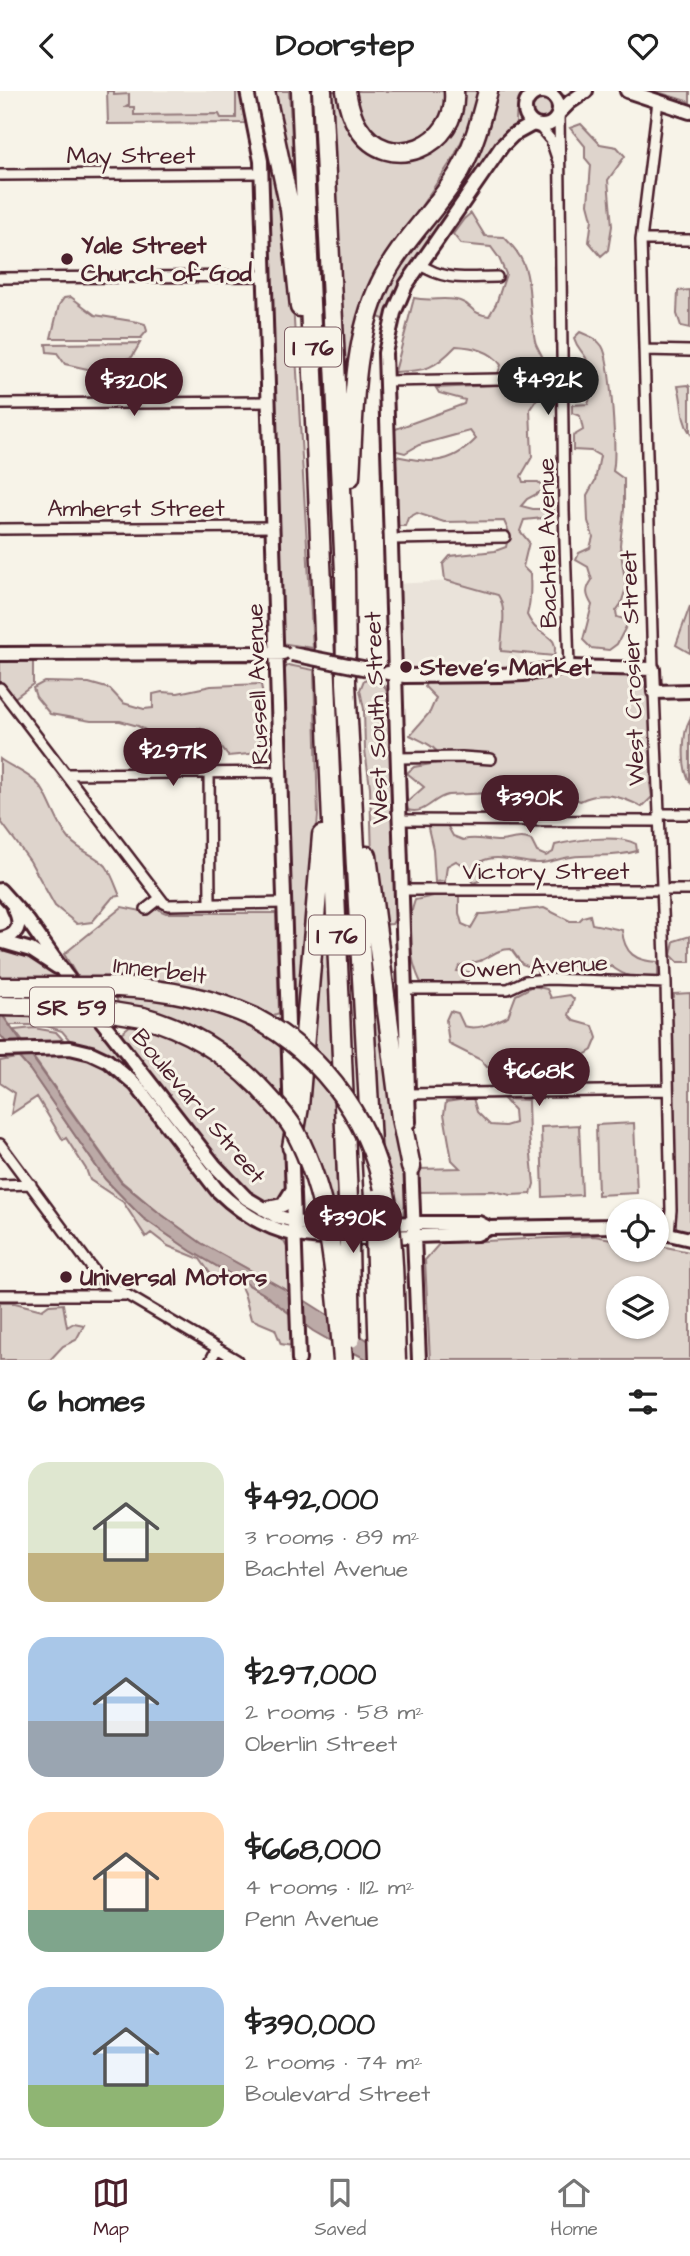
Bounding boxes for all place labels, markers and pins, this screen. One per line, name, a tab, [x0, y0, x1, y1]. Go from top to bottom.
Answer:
place label: Yale Street Church of God	[81, 229, 252, 291]
marker: Yale Street Church of God	[59, 251, 75, 267]
pin: $492K	[499, 357, 597, 417]
pin: $320K	[85, 359, 183, 418]
place label: Steve's Market	[419, 651, 592, 685]
marker: Steve's Market	[398, 659, 414, 675]
pin: $297K	[124, 729, 222, 788]
pin: $390K	[481, 775, 579, 835]
pin: $668K	[490, 1049, 588, 1108]
pin: $390K	[304, 1195, 402, 1255]
place label: Universal Motors	[80, 1261, 267, 1295]
marker: Universal Motors	[58, 1269, 74, 1285]

